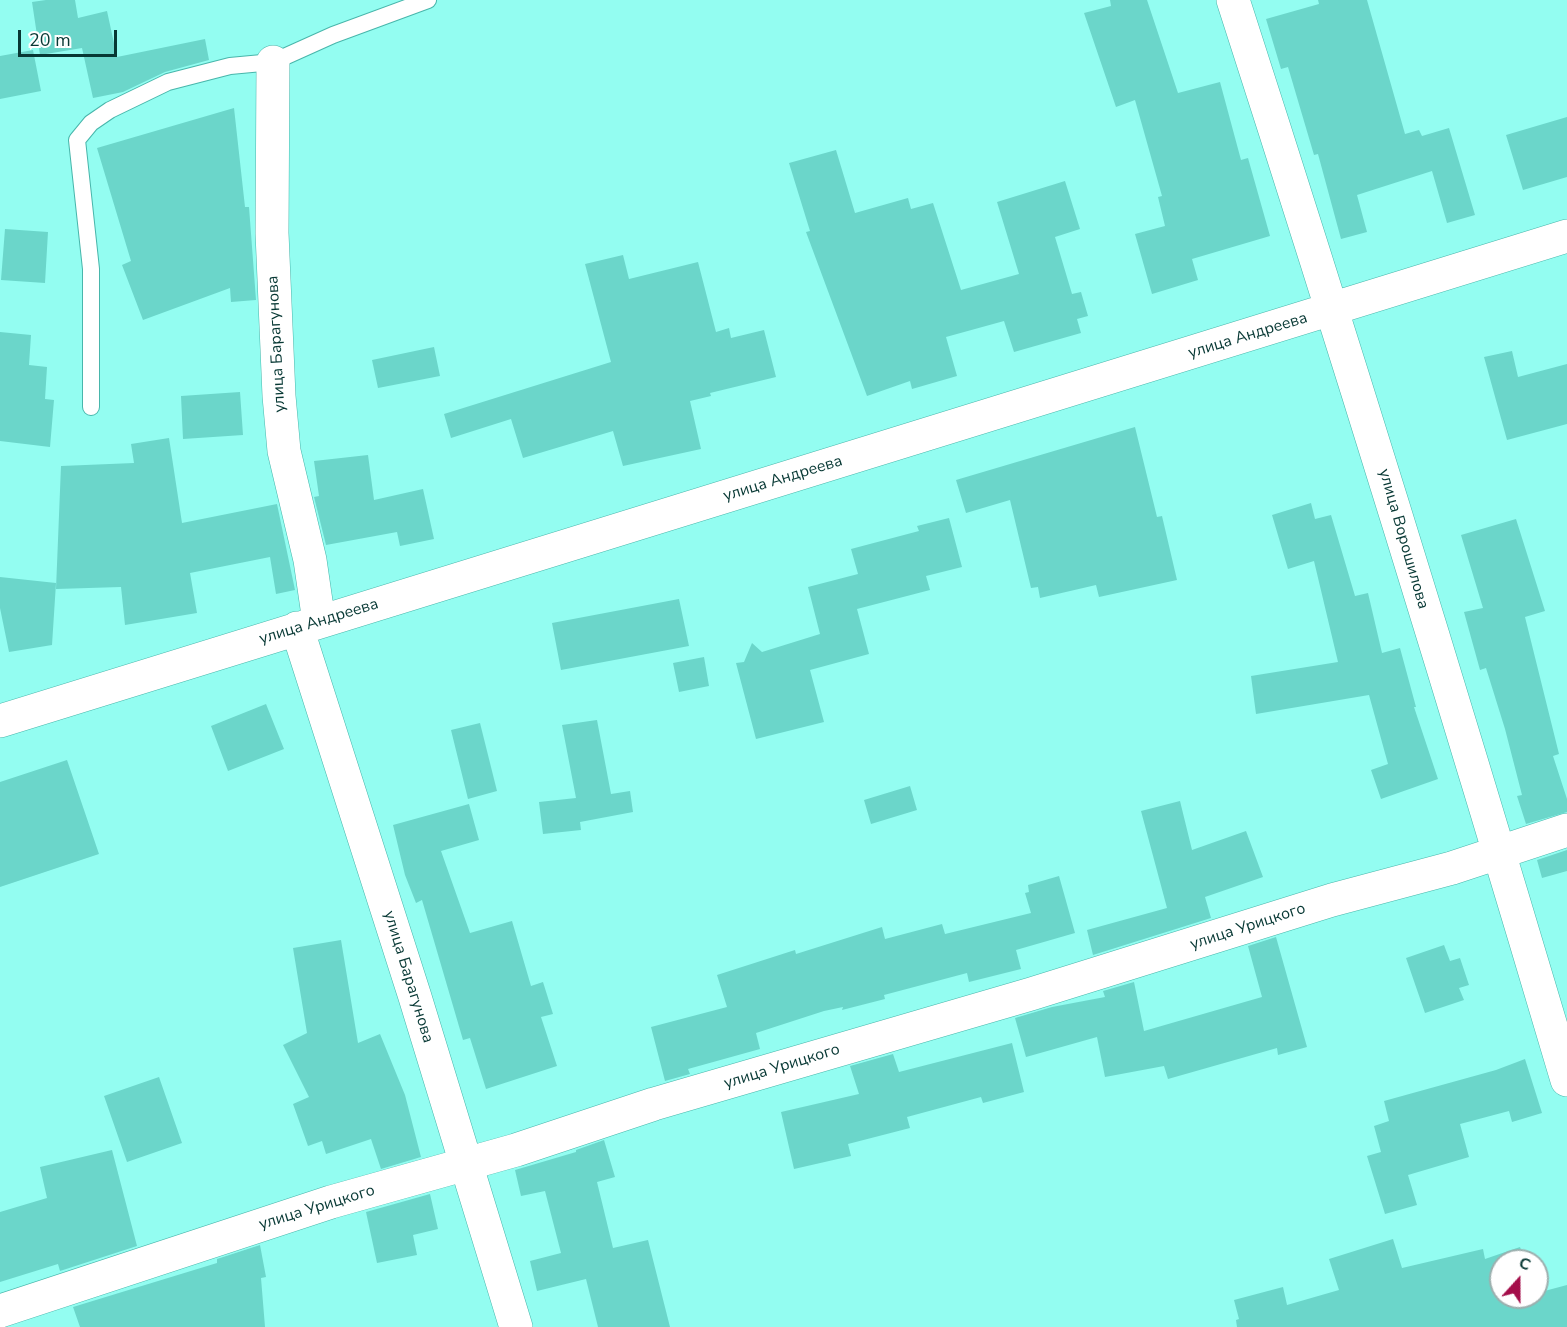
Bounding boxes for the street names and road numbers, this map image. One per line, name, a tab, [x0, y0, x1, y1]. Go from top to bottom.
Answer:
street label: улица Барагунова	[264, 275, 290, 413]
street label: улица Андреева	[1186, 309, 1310, 363]
street label: улица Андреева	[721, 452, 845, 506]
street label: улица Ворошилова	[1374, 467, 1432, 611]
street label: улица Андреева	[257, 595, 381, 649]
street label: улица Урицкого	[1188, 899, 1308, 955]
street label: улица Барагунова	[379, 909, 437, 1045]
street label: улица Урицкого	[722, 1040, 842, 1094]
street label: улица Урицкого	[257, 1181, 377, 1235]

